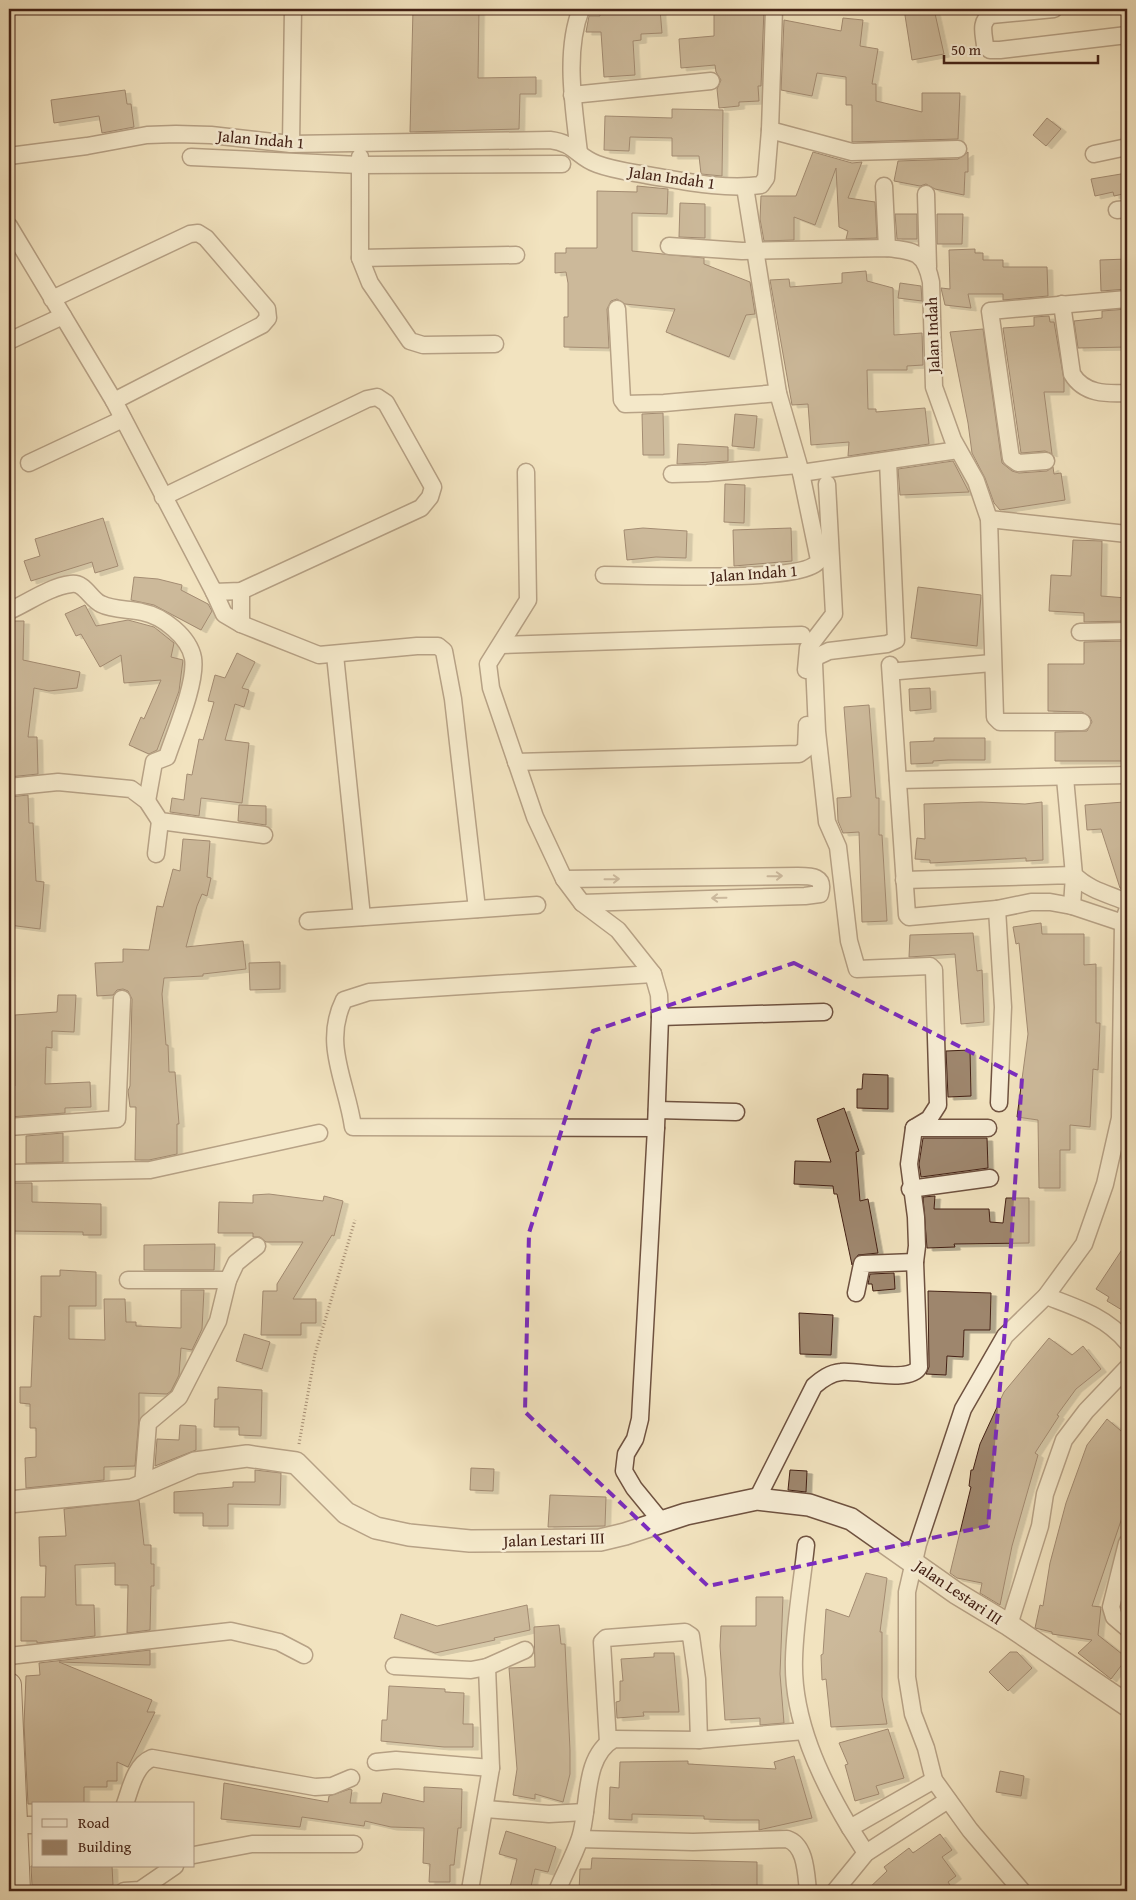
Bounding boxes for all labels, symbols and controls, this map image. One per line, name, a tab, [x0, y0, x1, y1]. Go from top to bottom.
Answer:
scale bar	[944, 32, 1097, 64]
text: 50 m	[951, 39, 982, 60]
street label: Jalan Indah 1	[214, 123, 306, 155]
street label: Jalan Indah 1	[625, 159, 717, 195]
street label: Jalan Indah	[919, 297, 945, 375]
street label: Jalan Indah 1	[708, 558, 798, 588]
one-way arrow	[766, 871, 783, 881]
one-way arrow	[604, 874, 620, 883]
one-way arrow	[711, 893, 727, 902]
street label: Jalan Lestari III	[501, 1525, 605, 1553]
street label: Jalan Lestari III	[909, 1553, 1008, 1630]
legend	[32, 1802, 195, 1868]
text: Road	[78, 1812, 109, 1833]
text: Building	[78, 1836, 132, 1857]

